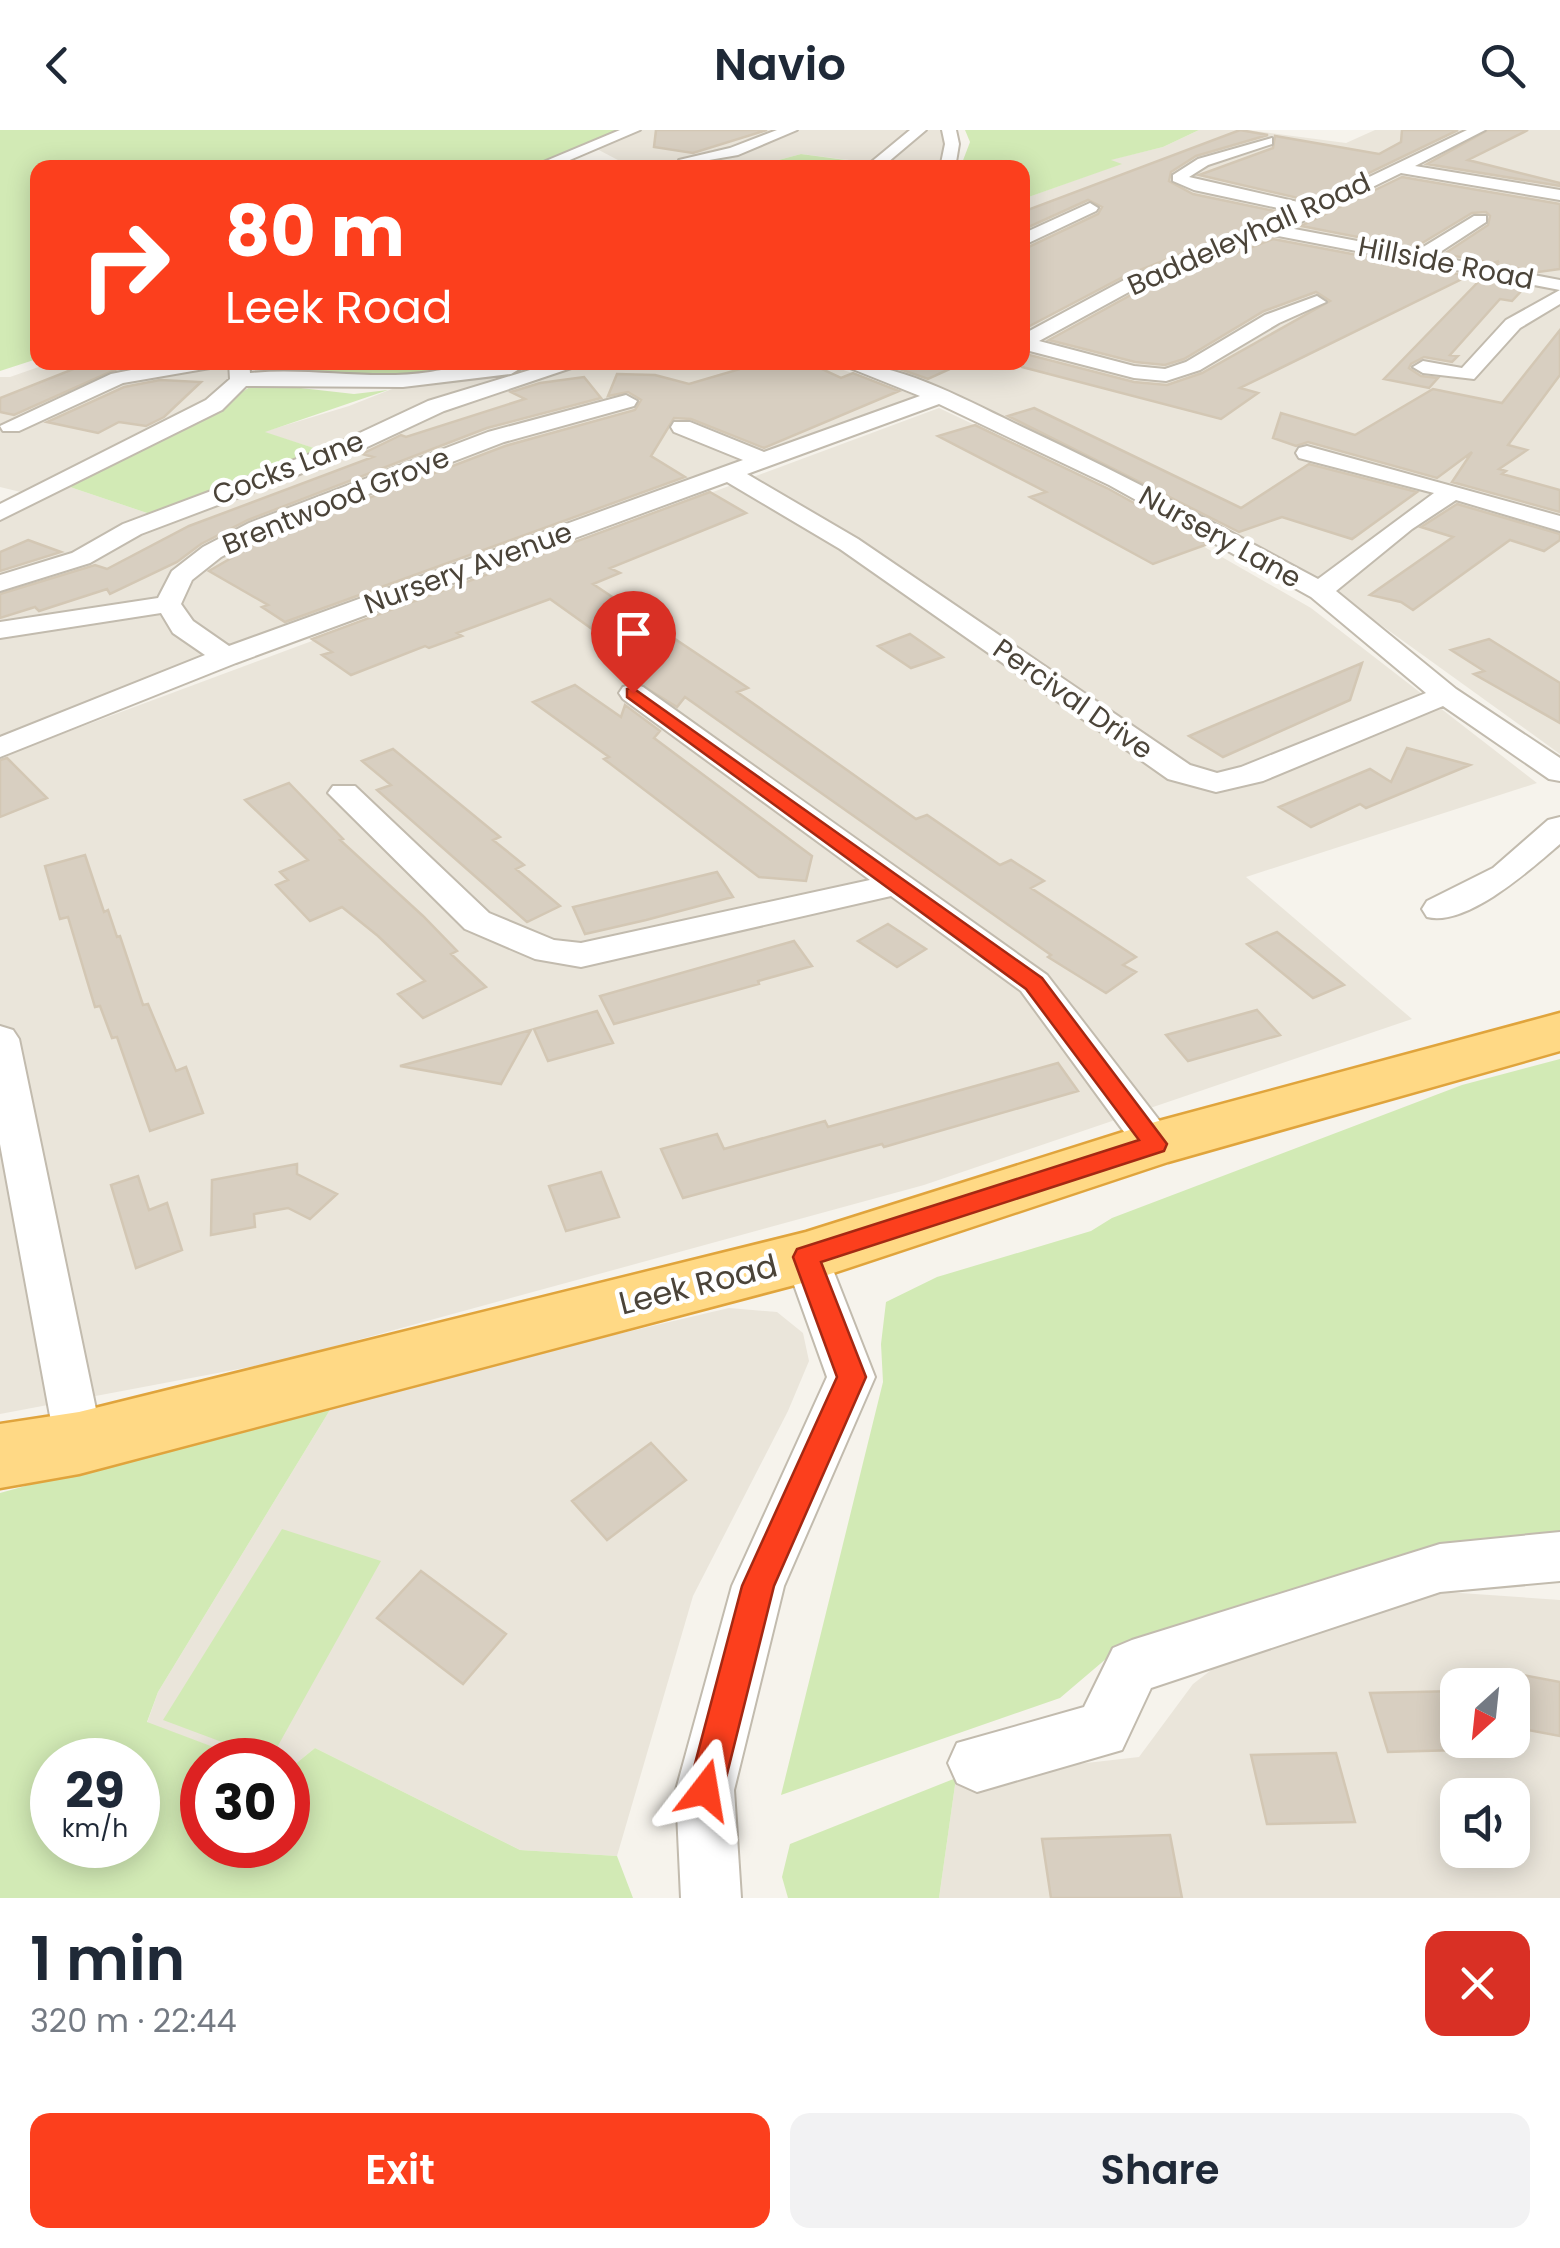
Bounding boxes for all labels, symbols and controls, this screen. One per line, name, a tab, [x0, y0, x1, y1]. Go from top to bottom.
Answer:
text: Navio	[714, 33, 846, 96]
icon: back	[30, 38, 85, 93]
icon: search	[1475, 38, 1530, 93]
street label: Baddeleyhall Road	[1121, 163, 1377, 305]
text: 80 m	[225, 182, 405, 281]
icon: right	[60, 200, 190, 330]
street label: Hillside Road	[1355, 227, 1537, 299]
text: Leek Road	[225, 276, 452, 339]
street label: Cocks Lane	[207, 421, 369, 515]
street label: Brentwood Grove	[217, 438, 455, 564]
street label: Nursery Lane	[1132, 476, 1308, 598]
street label: Nursery Avenue	[359, 512, 577, 624]
pin	[591, 591, 676, 694]
icon: arrive	[606, 606, 661, 661]
street label: Percival Drive	[985, 629, 1161, 769]
street label: Leek Road	[614, 1243, 782, 1325]
north arrow	[1440, 1668, 1530, 1758]
map controls	[1440, 1668, 1530, 1868]
speed limit sign: 30	[180, 1738, 310, 1868]
position arrow	[653, 1738, 757, 1842]
text: 29	[65, 1755, 125, 1826]
button: sound	[1440, 1778, 1530, 1868]
text: km/h	[62, 1811, 128, 1846]
text: 1 min	[30, 1917, 185, 2001]
button: close	[1425, 1931, 1530, 2036]
text: 320 m · 22:44	[30, 1998, 237, 2043]
button: Exit	[30, 2113, 770, 2228]
button: Share	[790, 2113, 1530, 2228]

